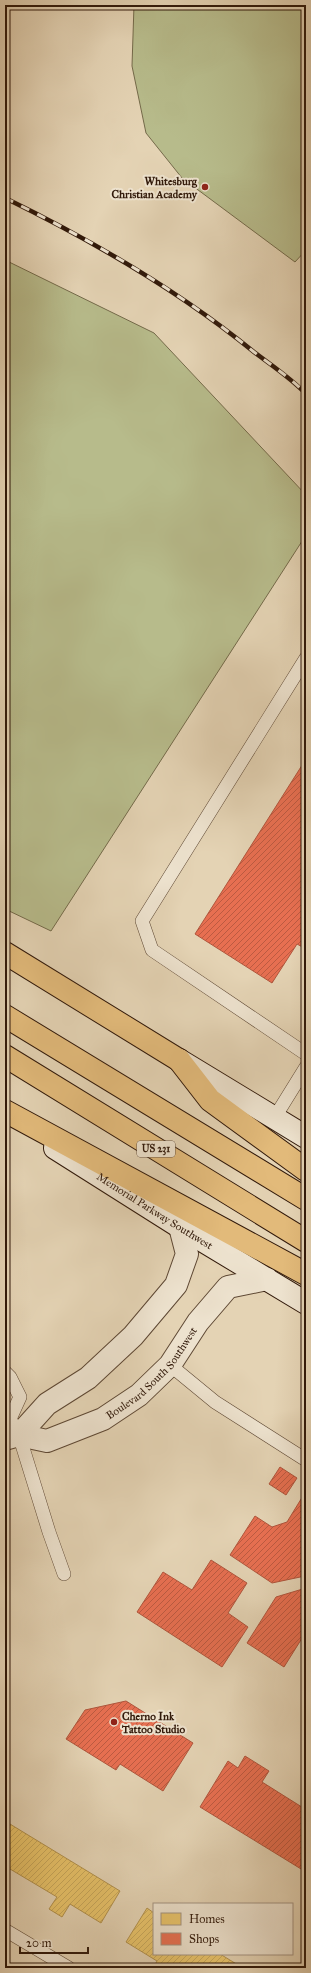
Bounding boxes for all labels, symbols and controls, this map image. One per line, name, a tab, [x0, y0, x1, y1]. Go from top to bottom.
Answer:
place label: Whitesburg Christian Academy	[111, 175, 198, 202]
marker: Whitesburg Christian Academy	[200, 182, 210, 192]
road number: US 231	[137, 1141, 175, 1157]
street label: Memorial Parkway Southwest	[94, 1170, 215, 1252]
street label: Boulevard South Southwest	[103, 1324, 200, 1422]
place label: Cherno Ink Tattoo Studio	[121, 1710, 186, 1736]
marker: Cherno Ink Tattoo Studio	[109, 1717, 119, 1727]
legend	[153, 1903, 293, 1955]
text: Homes	[189, 1912, 225, 1926]
scale bar	[20, 1929, 88, 1955]
text: Shops	[189, 1932, 219, 1946]
text: 20 m	[26, 1936, 52, 1950]

